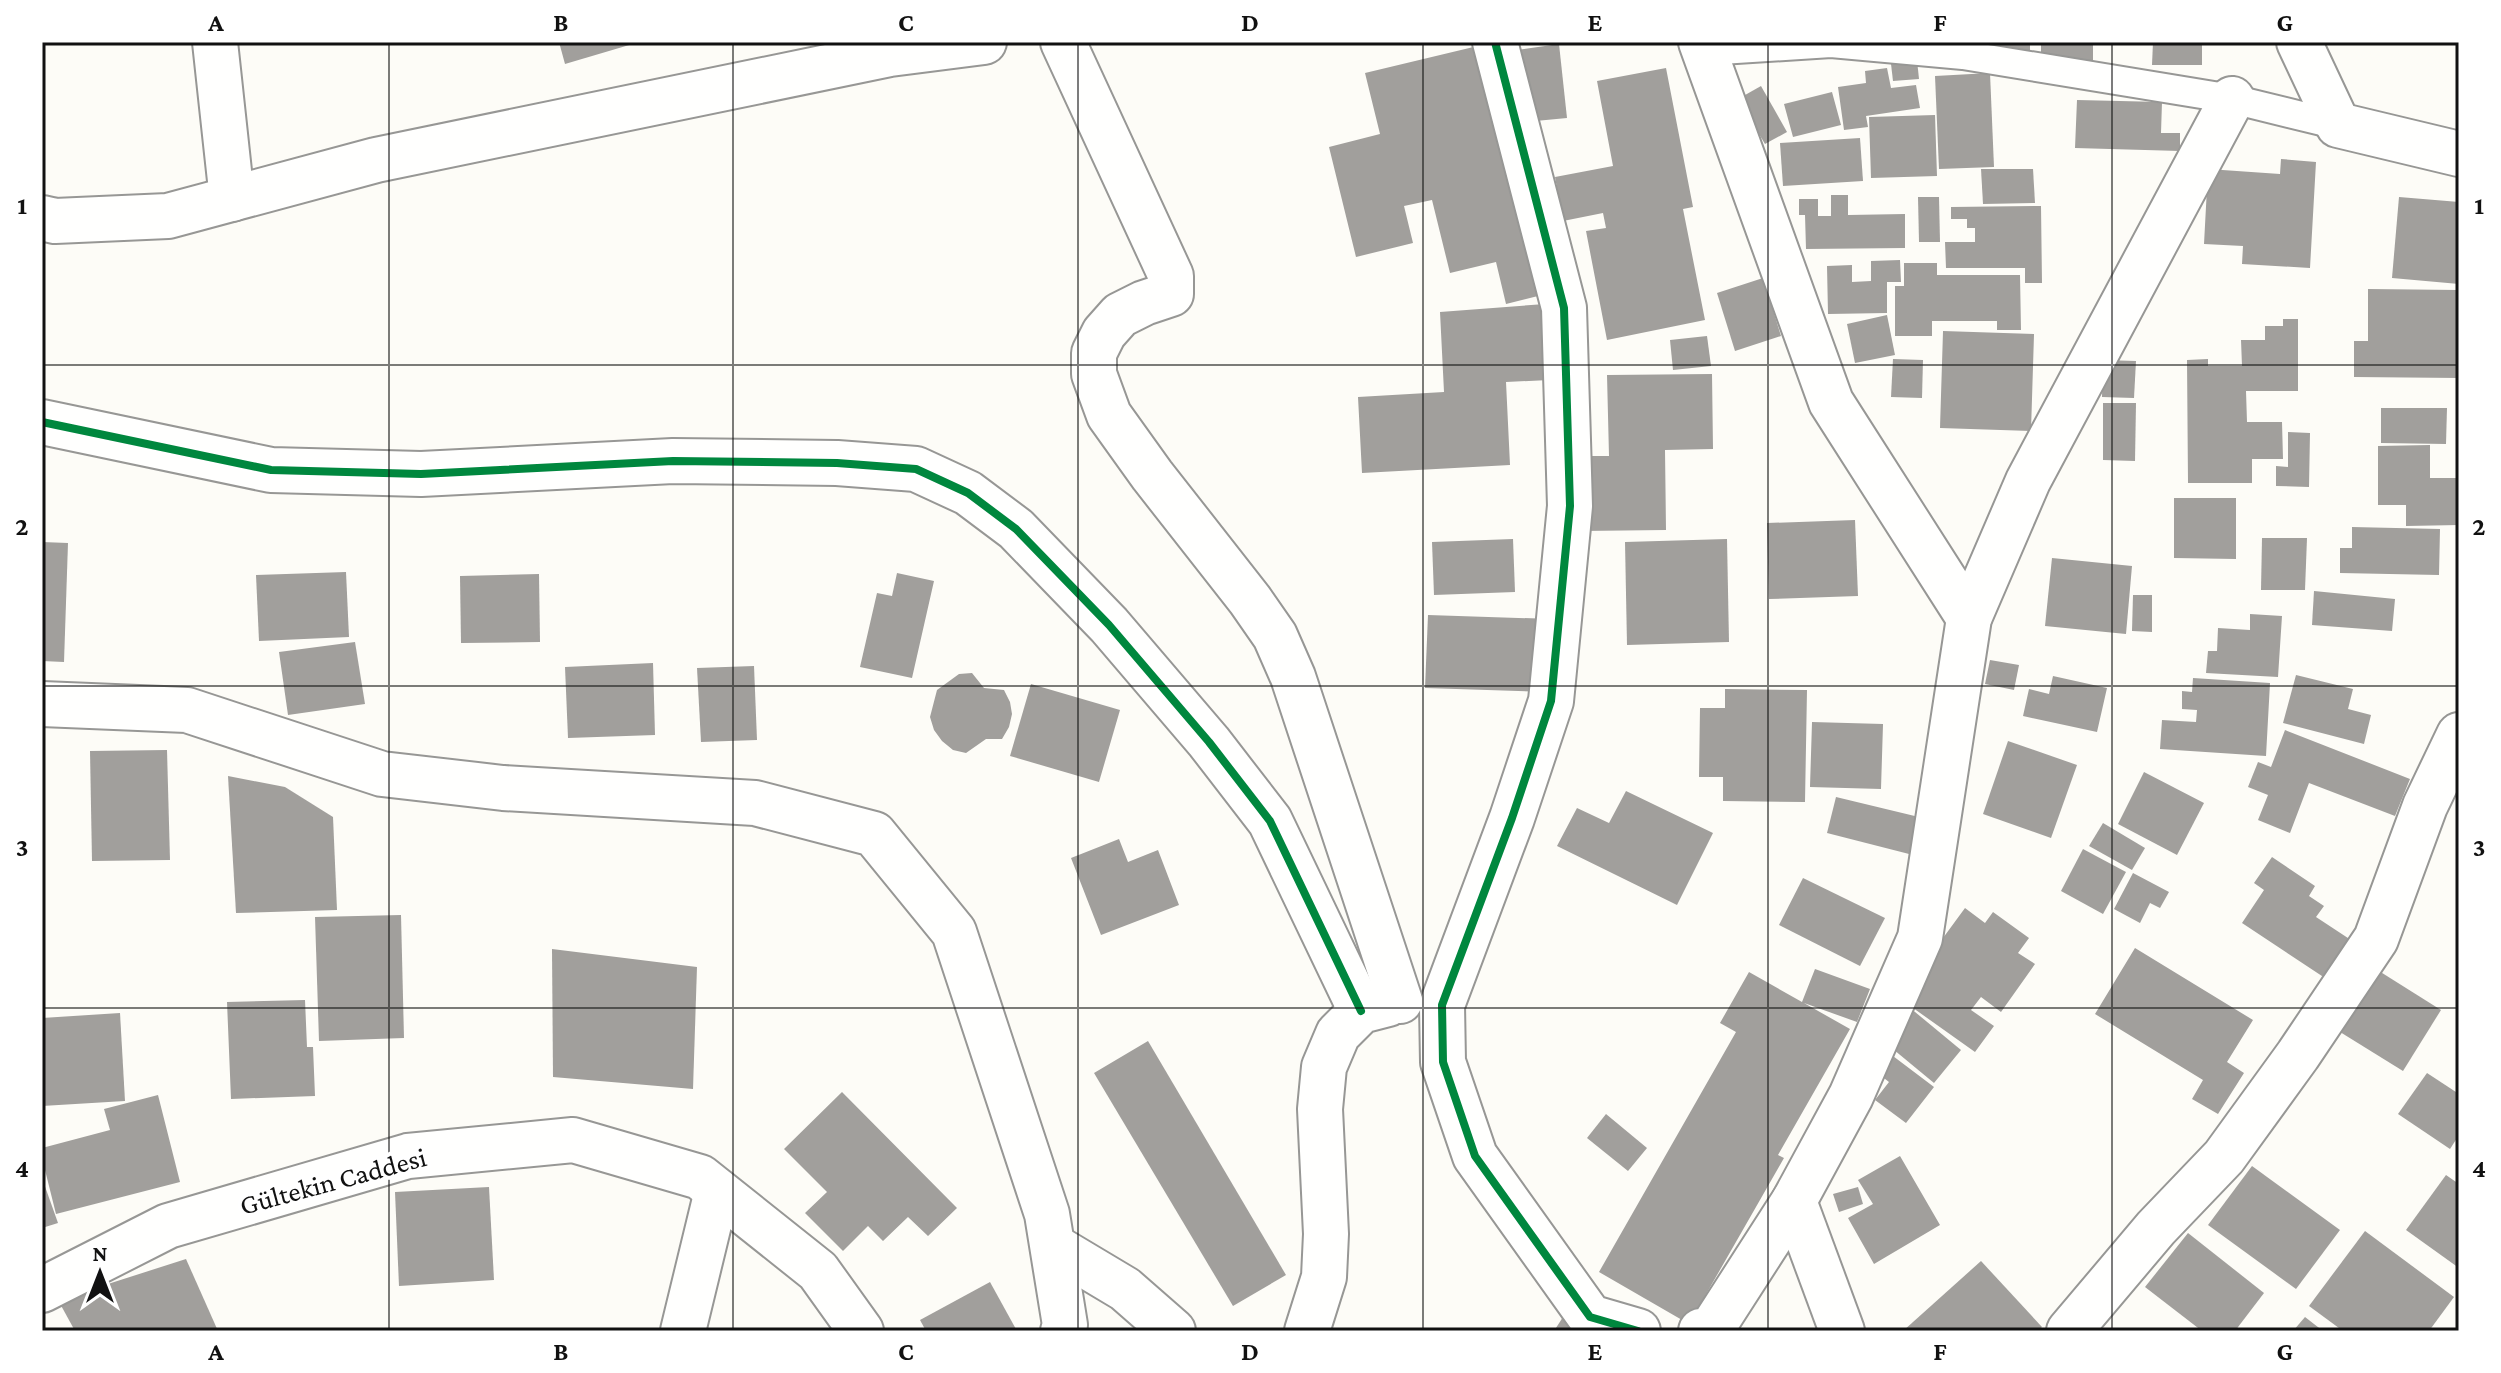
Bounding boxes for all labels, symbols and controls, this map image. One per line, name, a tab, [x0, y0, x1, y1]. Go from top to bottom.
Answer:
text: A	[207, 8, 224, 37]
text: B	[553, 8, 569, 37]
text: C	[898, 8, 914, 37]
text: D	[1241, 8, 1259, 37]
text: E	[1588, 8, 1603, 37]
text: F	[1933, 8, 1947, 37]
text: G	[2277, 8, 2293, 37]
text: 1	[17, 191, 27, 220]
text: 1	[2474, 191, 2484, 220]
text: 2	[15, 512, 29, 541]
text: 2	[2472, 512, 2486, 541]
text: 3	[16, 833, 28, 862]
text: 3	[2473, 833, 2485, 862]
street label: Gültekin Caddesi	[236, 1141, 430, 1221]
text: 4	[15, 1154, 29, 1183]
text: 4	[2472, 1154, 2486, 1183]
north arrow	[60, 1233, 140, 1313]
text: N	[93, 1241, 108, 1266]
text: A	[207, 1337, 224, 1366]
text: B	[553, 1337, 569, 1366]
text: C	[898, 1337, 914, 1366]
text: D	[1241, 1337, 1259, 1366]
text: E	[1588, 1337, 1603, 1366]
text: F	[1933, 1337, 1947, 1366]
text: G	[2277, 1337, 2293, 1366]

